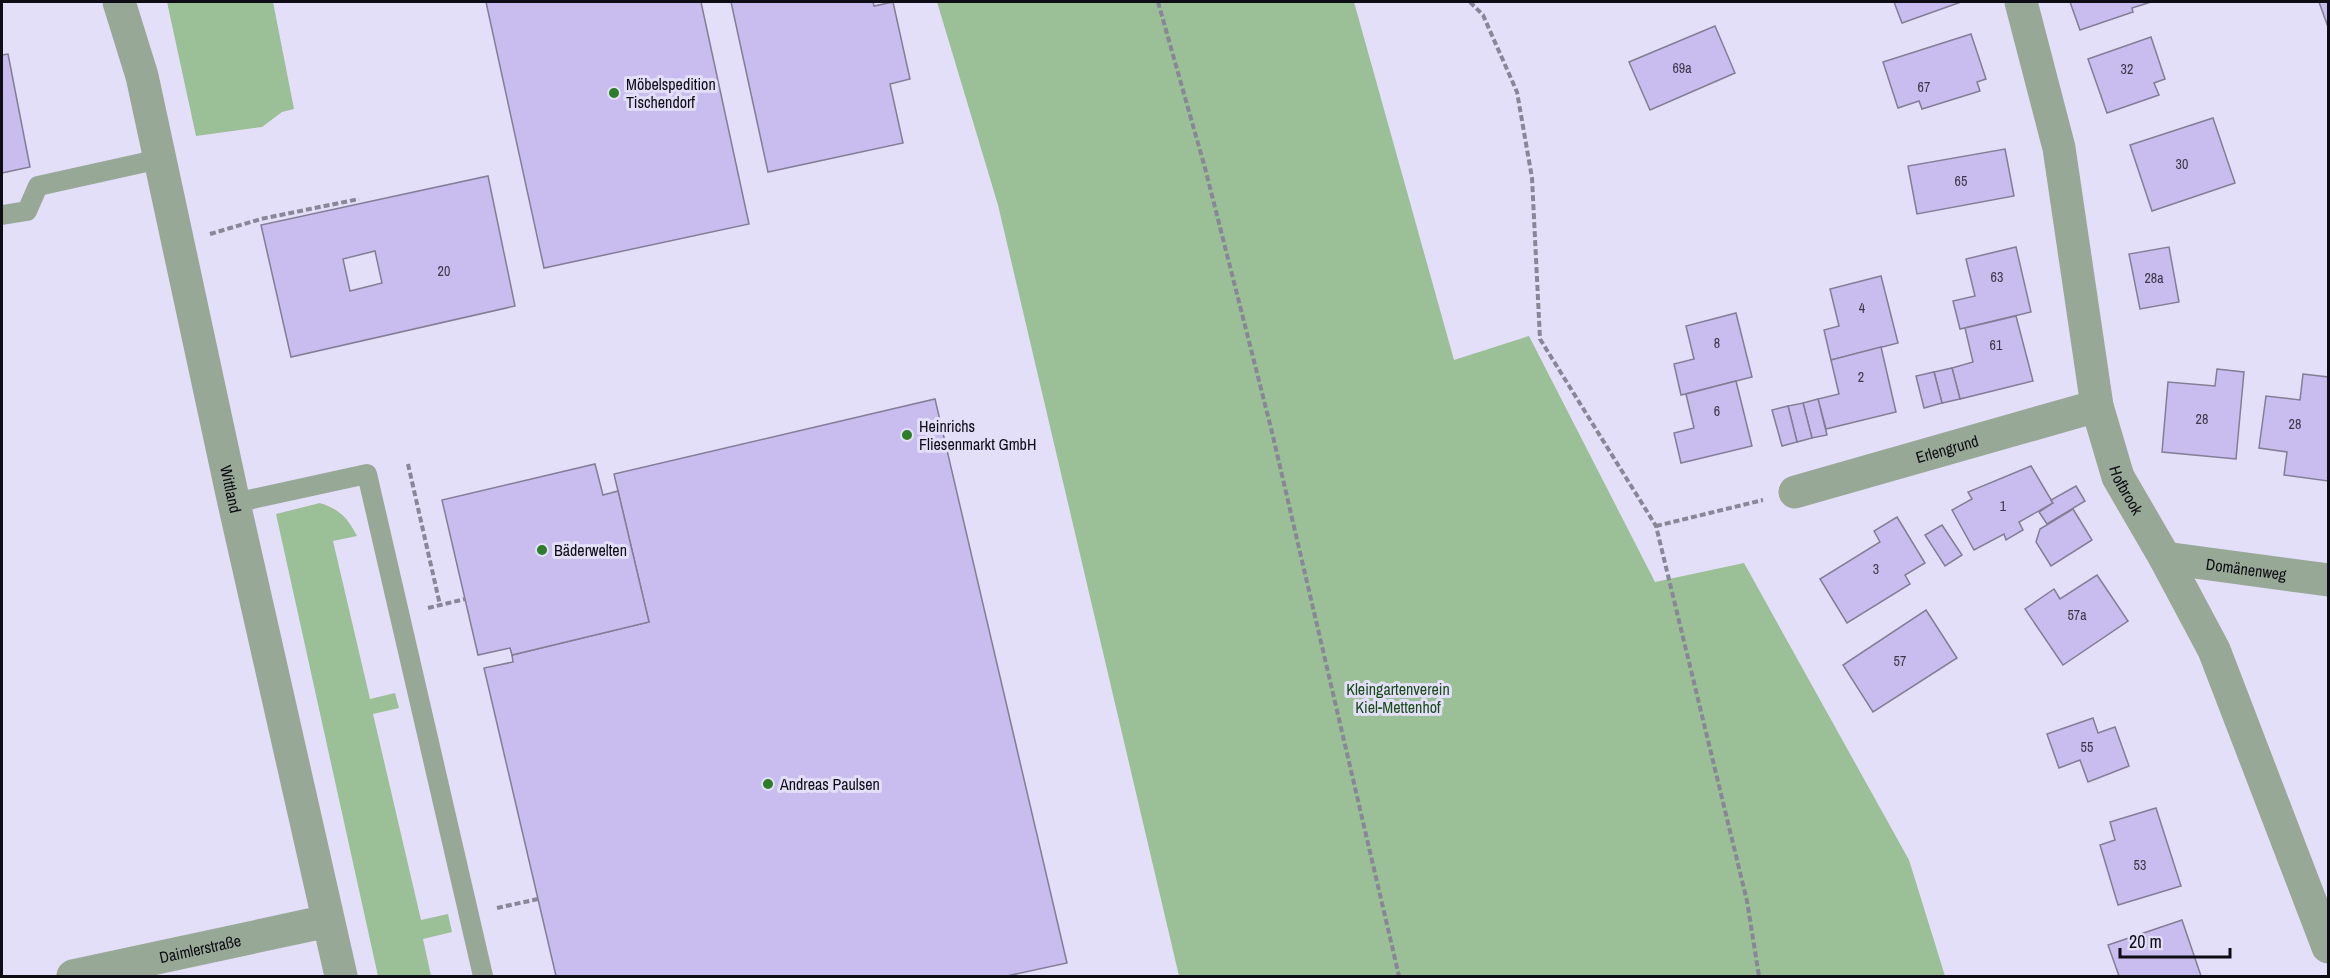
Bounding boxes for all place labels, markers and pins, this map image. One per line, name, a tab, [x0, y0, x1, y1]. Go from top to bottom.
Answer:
place label: Möbelspedition Tischendorf	[626, 73, 716, 113]
marker: Möbelspedition Tischendorf	[607, 86, 621, 100]
place label: Heinrichs Fliesenmarkt GmbH	[919, 415, 1036, 455]
marker: Heinrichs Fliesenmarkt GmbH	[900, 428, 914, 442]
place label: Bäderwelten	[554, 539, 627, 561]
marker: Bäderwelten	[535, 543, 549, 557]
place label: Andreas Paulsen	[779, 773, 880, 795]
marker: Andreas Paulsen	[761, 777, 775, 791]

